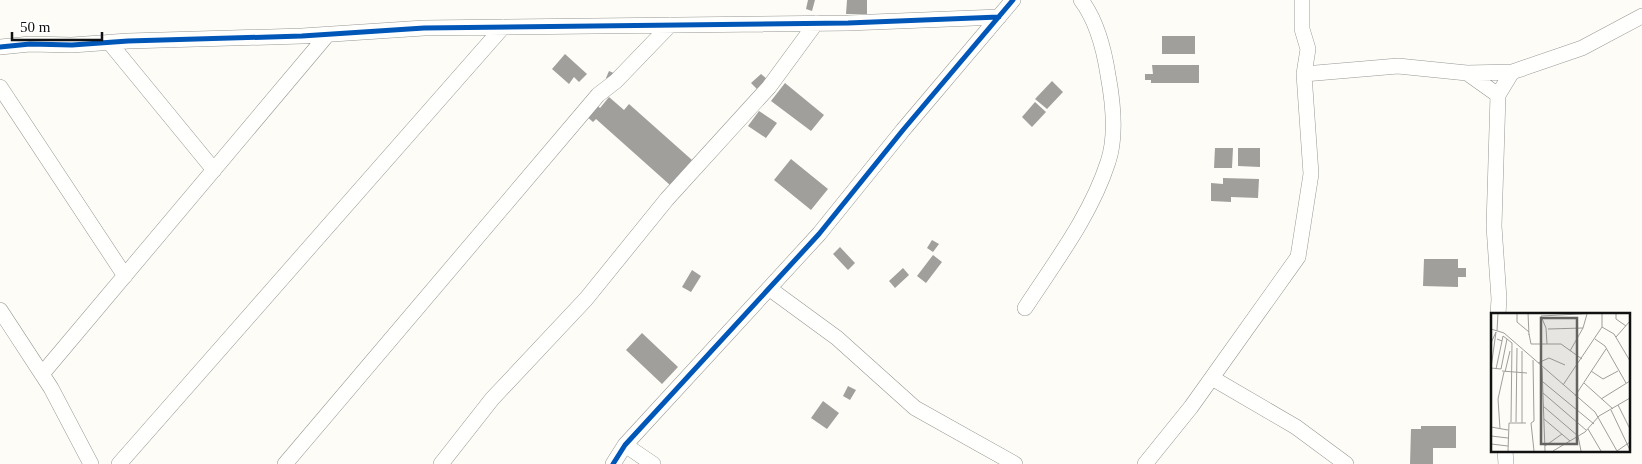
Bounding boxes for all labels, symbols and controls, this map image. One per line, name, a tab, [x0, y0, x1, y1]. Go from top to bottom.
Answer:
scale bar	[12, 10, 102, 42]
text: 50 m	[20, 19, 51, 35]
inset map	[1491, 313, 1630, 452]

